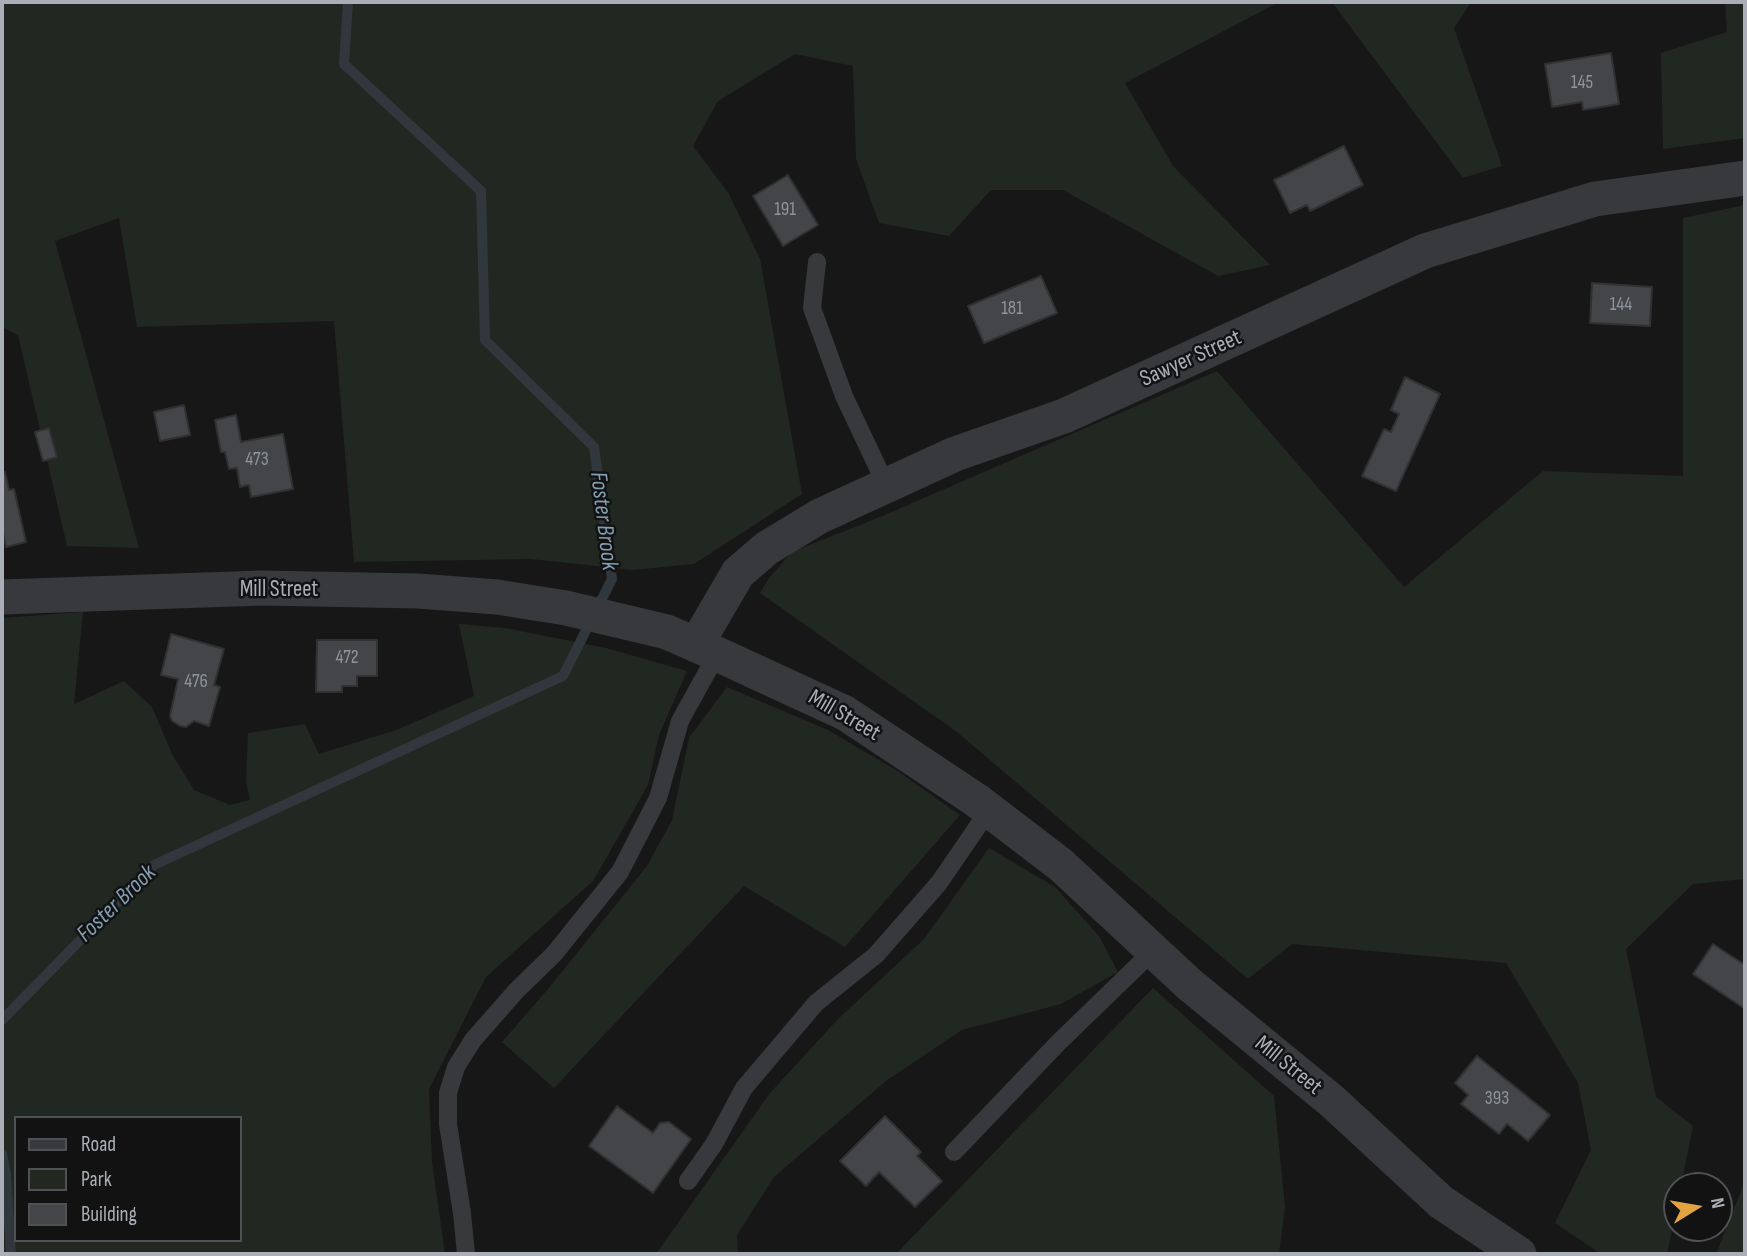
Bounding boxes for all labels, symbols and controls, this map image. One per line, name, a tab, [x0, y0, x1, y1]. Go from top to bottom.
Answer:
house number: 145	[1571, 72, 1593, 94]
house number: 191	[774, 199, 796, 221]
house number: 144	[1610, 294, 1632, 316]
house number: 181	[1001, 298, 1023, 320]
street label: Sawyer Street	[1136, 324, 1246, 394]
house number: 473	[245, 449, 269, 471]
water label: Foster Brook	[583, 470, 623, 572]
street label: Mill Street	[240, 576, 318, 604]
house number: 472	[335, 647, 359, 669]
house number: 476	[184, 671, 208, 693]
street label: Mill Street	[803, 684, 885, 748]
water label: Foster Brook	[71, 859, 163, 949]
street label: Mill Street	[1249, 1031, 1327, 1101]
house number: 393	[1485, 1088, 1509, 1110]
legend	[14, 1116, 242, 1242]
text: Road	[81, 1132, 116, 1157]
text: Park	[81, 1167, 112, 1192]
north arrow	[1663, 1172, 1733, 1242]
text: N	[1705, 1196, 1729, 1210]
text: Building	[81, 1202, 137, 1227]

